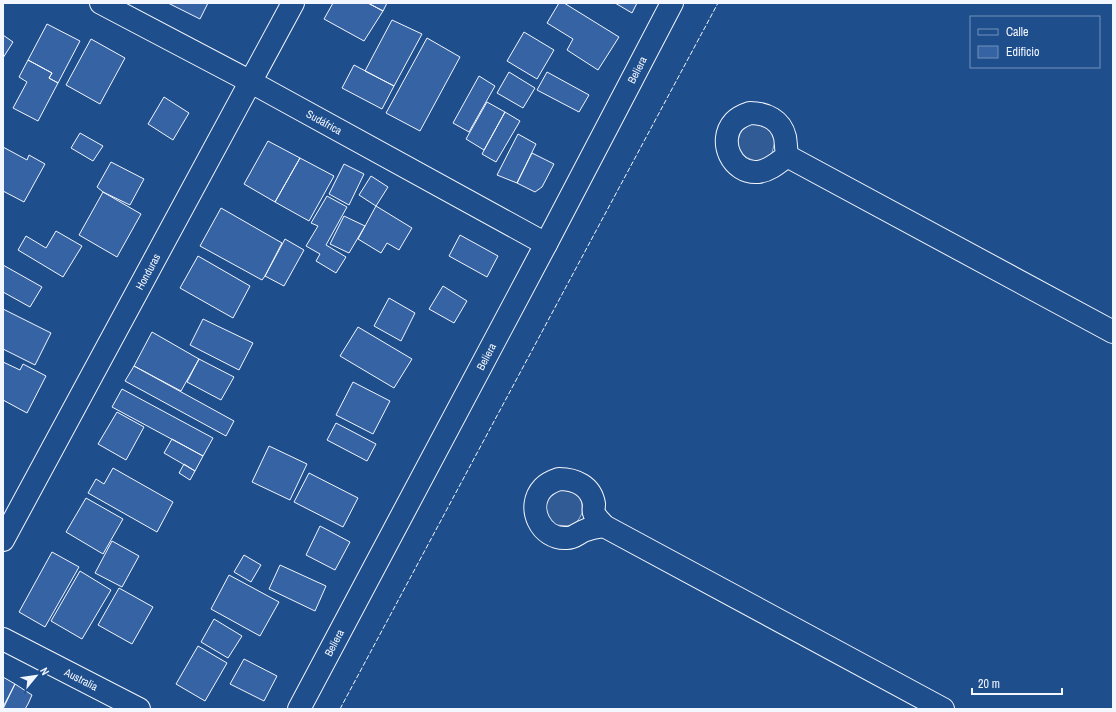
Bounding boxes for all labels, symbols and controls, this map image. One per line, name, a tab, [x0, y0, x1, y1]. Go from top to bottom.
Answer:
legend	[970, 16, 1100, 68]
text: Calle	[1006, 24, 1028, 40]
text: Edificio	[1006, 44, 1039, 60]
street label: Beliera	[624, 54, 650, 86]
street label: Sudáfrica	[304, 107, 345, 138]
street label: Honduras	[132, 251, 164, 292]
street label: Beliera	[473, 341, 499, 373]
street label: Beliera	[321, 627, 347, 659]
north arrow	[16, 656, 56, 696]
street label: Australia	[61, 664, 100, 694]
text: N	[37, 665, 52, 677]
scale bar	[972, 670, 1062, 696]
text: 20 m	[978, 676, 1000, 692]

